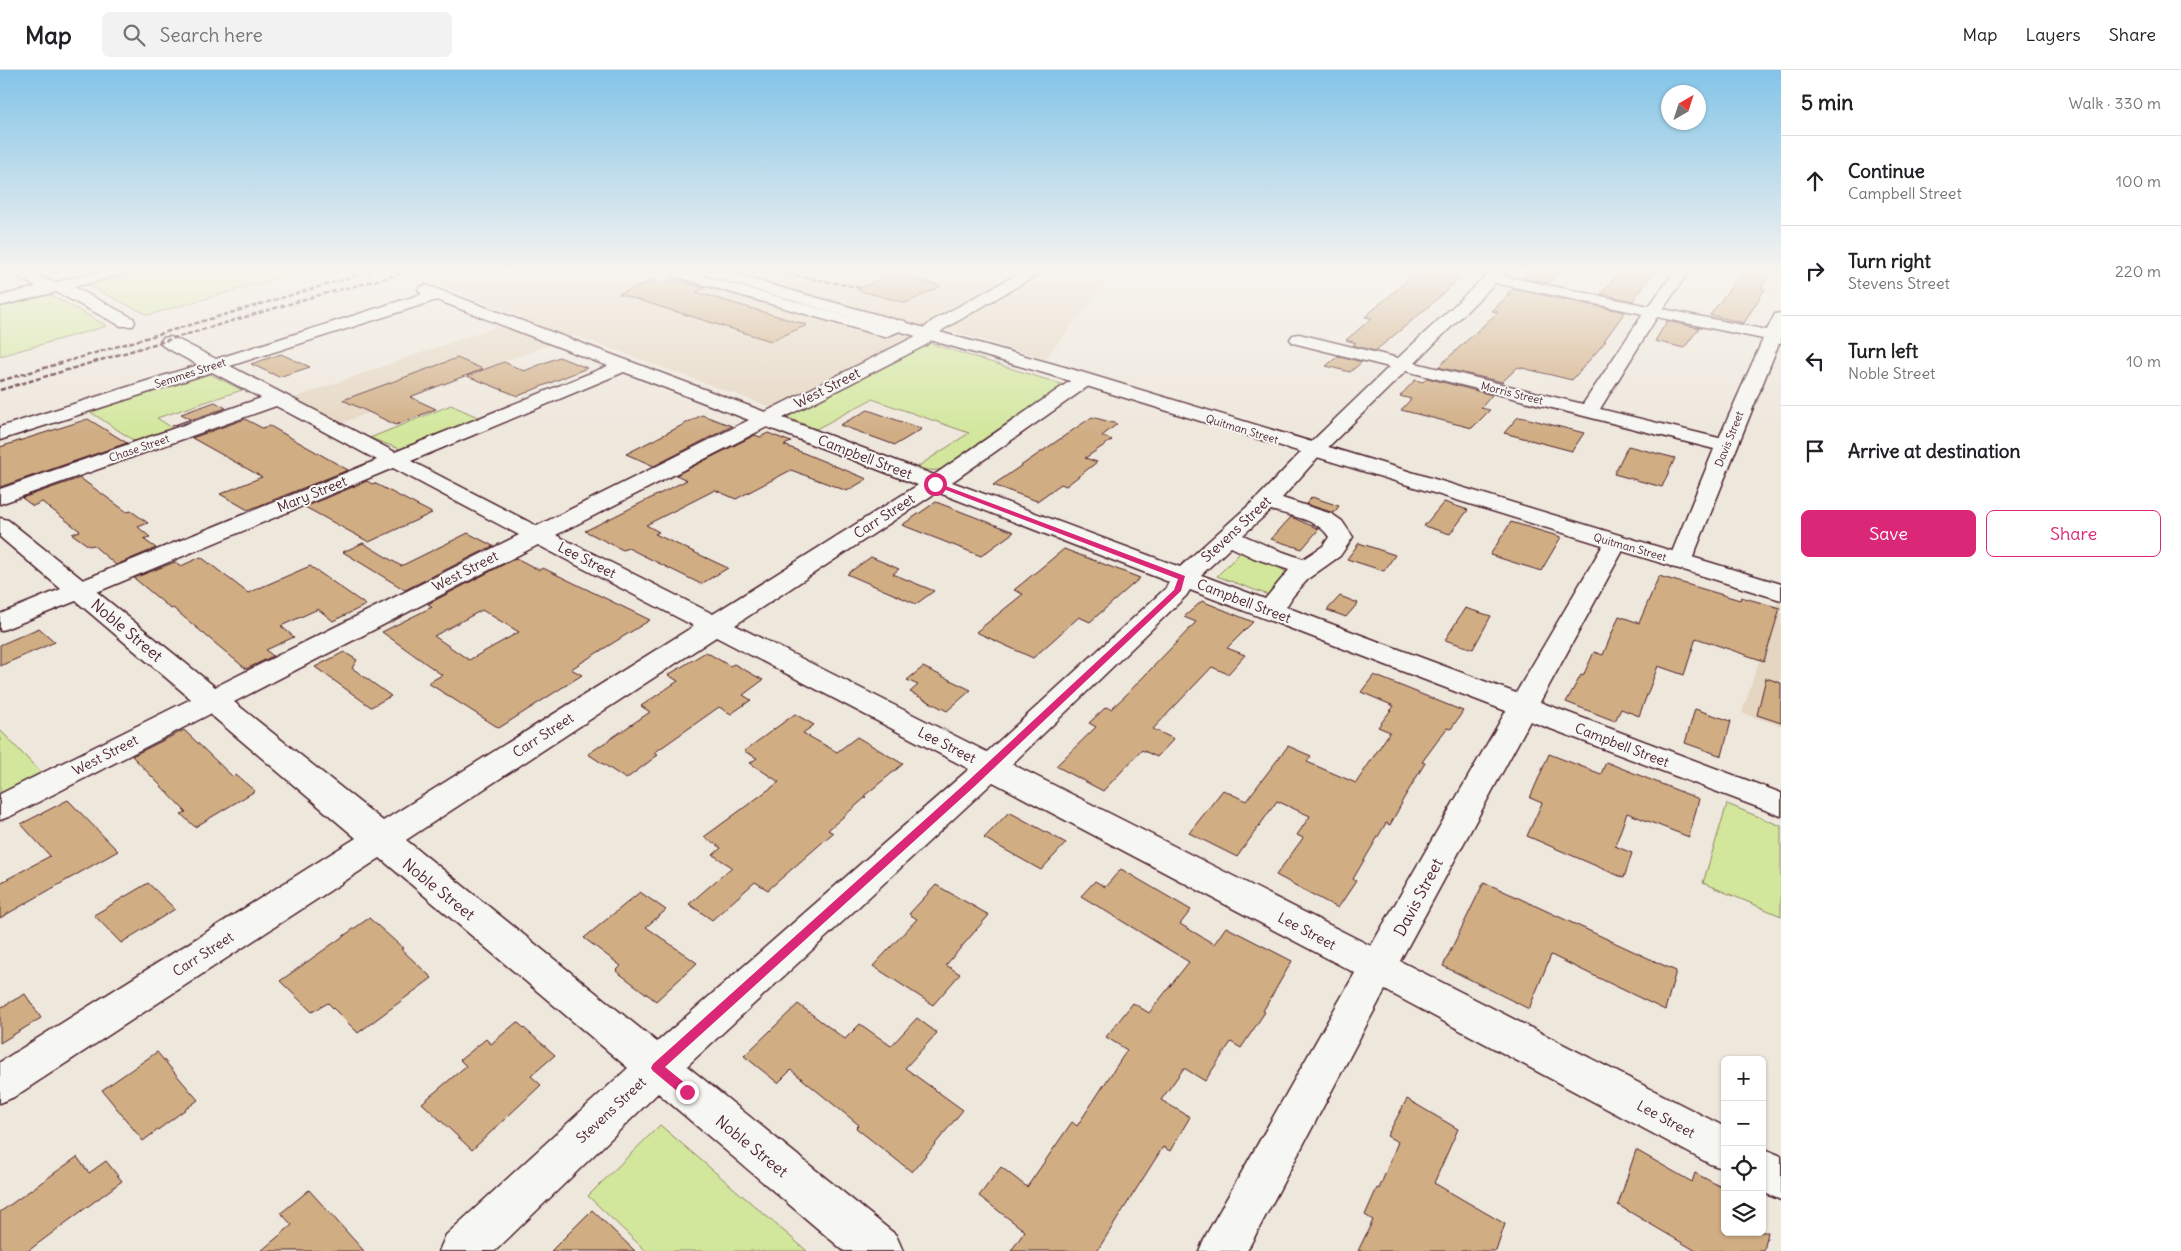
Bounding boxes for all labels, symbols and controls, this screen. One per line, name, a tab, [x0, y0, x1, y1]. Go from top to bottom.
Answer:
search box	[102, 12, 452, 57]
text: Map	[25, 20, 72, 50]
icon: search	[120, 21, 148, 49]
text: Search here	[160, 23, 263, 47]
text: Map	[1962, 23, 1997, 46]
text: Layers	[2025, 23, 2081, 46]
text: Share	[2109, 23, 2156, 46]
north arrow	[1661, 85, 1706, 130]
text: 5 min	[1801, 89, 1853, 116]
text: Walk · 330 m	[2068, 93, 2161, 113]
text: Continue	[1848, 159, 1925, 183]
icon: ahead	[1801, 167, 1829, 195]
text: 100 m	[2116, 171, 2161, 191]
text: Campbell Street	[1848, 183, 1962, 203]
text: Turn right	[1848, 249, 1931, 273]
icon: right	[1801, 257, 1829, 285]
text: 220 m	[2115, 261, 2161, 281]
text: Stevens Street	[1848, 273, 1950, 293]
text: Turn left	[1848, 339, 1918, 363]
icon: left	[1801, 347, 1829, 375]
text: 10 m	[2126, 351, 2161, 371]
street label: Semmes Street	[153, 355, 228, 391]
text: Noble Street	[1848, 363, 1935, 383]
street label: West Street	[791, 364, 863, 412]
street label: Morris Street	[1480, 379, 1545, 408]
street label: Davis Street	[1711, 409, 1747, 469]
street label: Quitman Street	[1204, 411, 1280, 447]
street label: Chase Street	[107, 431, 171, 465]
street label: Campbell Street	[815, 431, 915, 483]
icon: arrive	[1801, 437, 1829, 465]
text: Arrive at destination	[1848, 439, 2021, 463]
street label: Mary Street	[274, 472, 350, 516]
route start	[924, 473, 947, 496]
street label: Carr Street	[850, 489, 918, 542]
street label: Stevens Street	[1197, 492, 1275, 566]
button: Save	[1801, 510, 1976, 557]
button: Share	[1986, 510, 2161, 557]
street label: Quitman Street	[1592, 530, 1668, 564]
street label: Lee Street	[555, 538, 619, 582]
street label: West Street	[429, 547, 501, 595]
street label: Campbell Street	[1194, 575, 1294, 627]
street label: Noble Street	[87, 594, 167, 666]
street label: Carr Street	[509, 708, 577, 761]
street label: Campbell Street	[1572, 719, 1672, 771]
street label: Lee Street	[915, 723, 979, 767]
street label: West Street	[69, 731, 141, 779]
street label: Noble Street	[399, 854, 480, 925]
street label: Davis Street	[1389, 854, 1447, 939]
street label: Lee Street	[1275, 908, 1339, 954]
street label: Carr Street	[169, 927, 237, 980]
map controls	[1721, 1056, 1766, 1236]
button: +	[1721, 1056, 1766, 1101]
street label: Stevens Street	[572, 1073, 650, 1147]
route end	[676, 1081, 699, 1104]
street label: Lee Street	[1634, 1096, 1698, 1142]
button: −	[1721, 1101, 1766, 1146]
street label: Noble Street	[712, 1111, 793, 1182]
button: locate	[1721, 1146, 1766, 1191]
button: layers	[1721, 1191, 1766, 1236]

